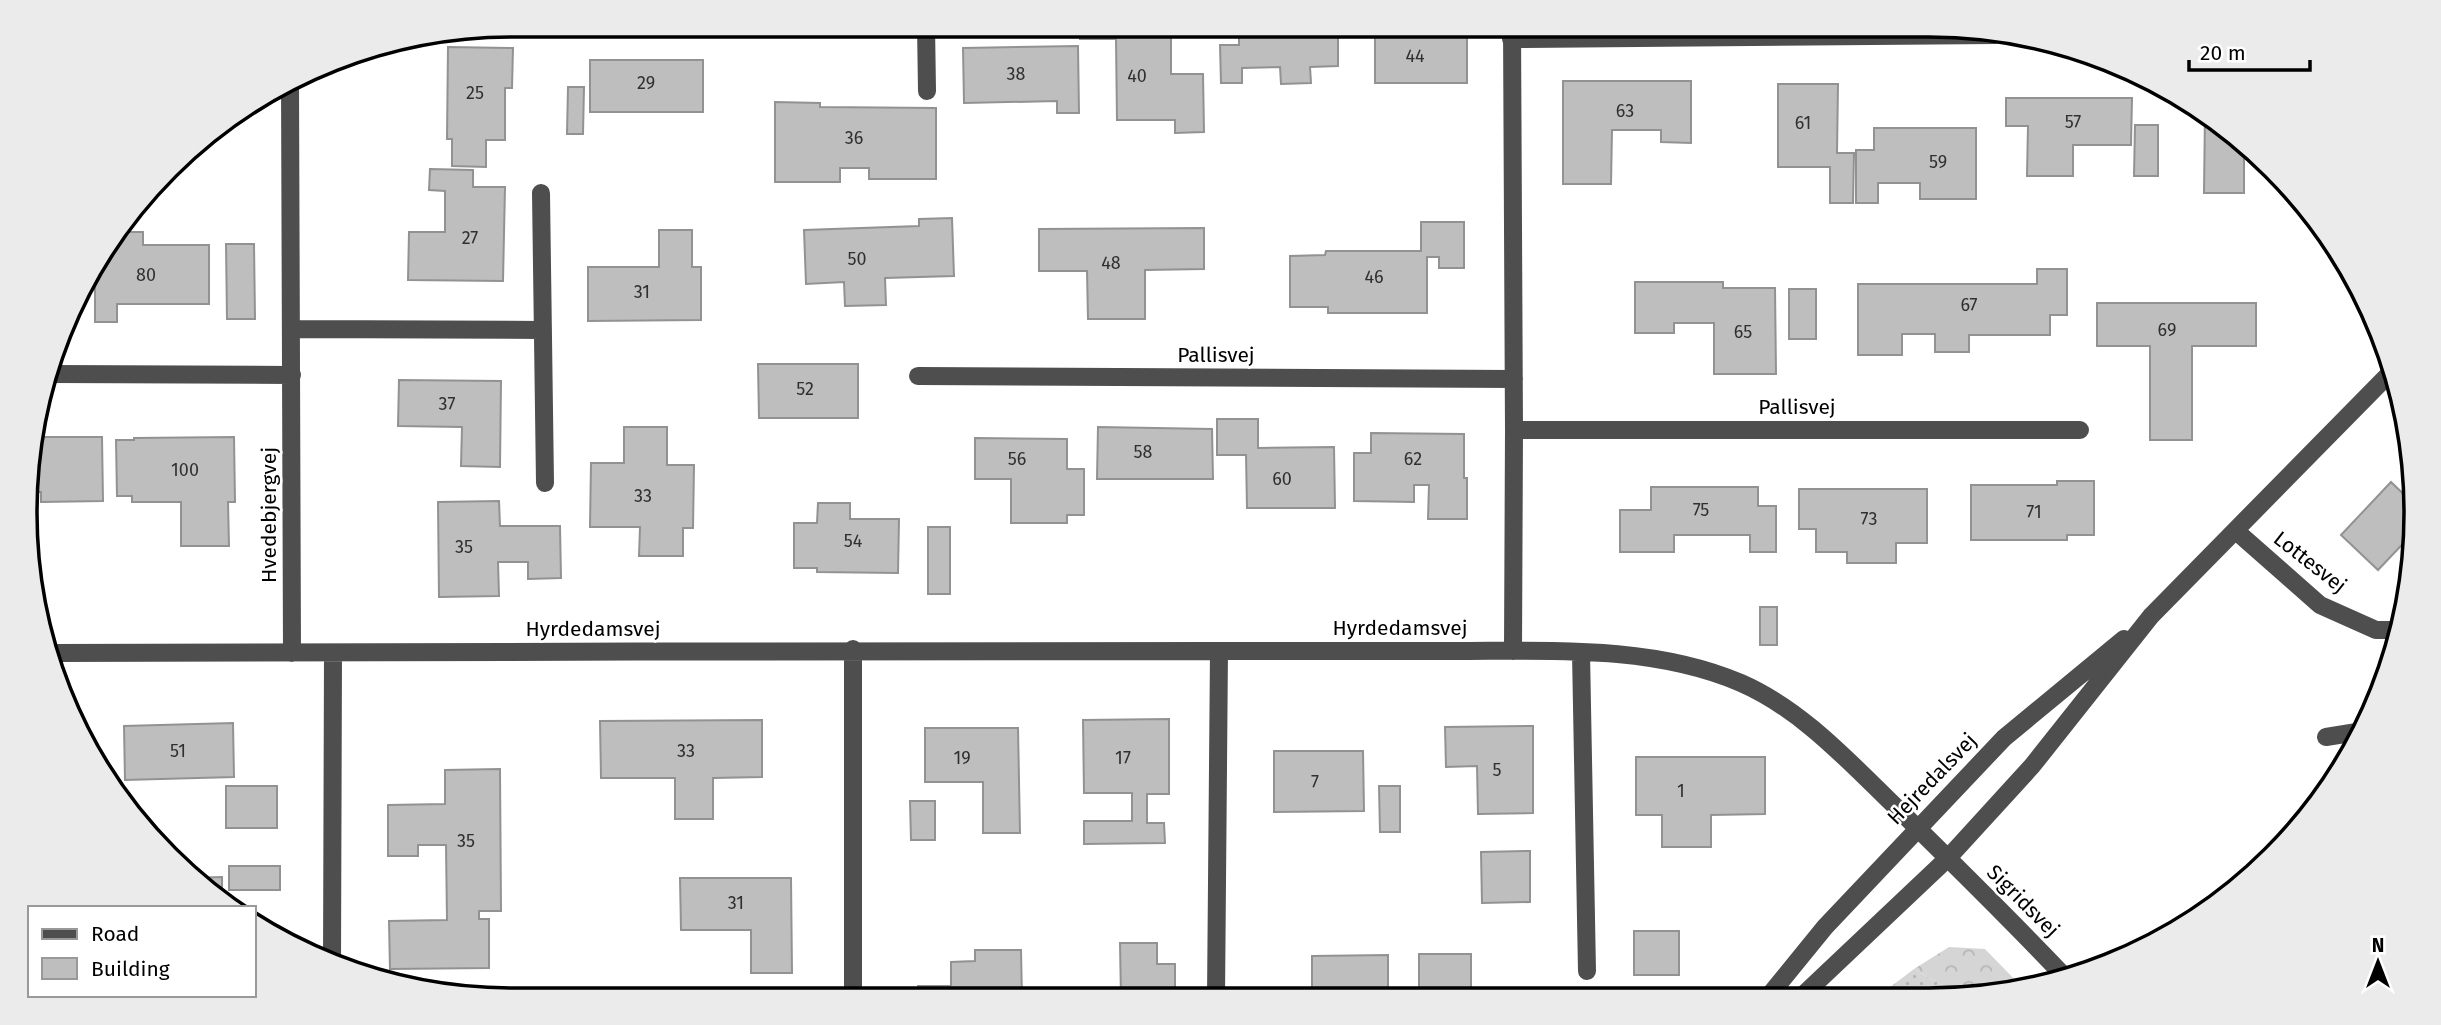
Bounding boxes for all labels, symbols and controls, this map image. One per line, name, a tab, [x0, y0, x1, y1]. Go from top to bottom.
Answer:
scale bar	[2189, 28, 2310, 72]
text: 20 m	[2200, 40, 2246, 66]
house number: 44	[1405, 45, 1425, 67]
house number: 38	[1007, 63, 1026, 85]
house number: 40	[1127, 65, 1147, 87]
house number: 29	[637, 72, 655, 94]
house number: 25	[466, 82, 484, 104]
house number: 63	[1616, 100, 1634, 122]
house number: 57	[2065, 111, 2081, 133]
house number: 61	[1795, 112, 1811, 134]
house number: 36	[845, 127, 863, 149]
house number: 59	[1929, 151, 1947, 173]
house number: 27	[462, 227, 478, 249]
house number: 50	[847, 248, 867, 270]
house number: 48	[1101, 252, 1121, 274]
house number: 80	[136, 264, 156, 286]
house number: 46	[1364, 266, 1384, 288]
house number: 31	[634, 281, 650, 303]
house number: 67	[1960, 294, 1978, 316]
house number: 69	[2158, 319, 2176, 341]
house number: 65	[1734, 321, 1752, 343]
street label: Pallisvej	[1177, 342, 1255, 368]
house number: 52	[796, 378, 814, 400]
house number: 37	[439, 393, 455, 415]
street label: Pallisvej	[1758, 394, 1836, 420]
house number: 58	[1134, 441, 1153, 463]
street label: Hvedebjergvej	[256, 447, 282, 583]
house number: 56	[1008, 448, 1026, 470]
house number: 62	[1404, 448, 1422, 470]
house number: 100	[171, 459, 199, 481]
house number: 60	[1272, 468, 1292, 490]
house number: 33	[634, 485, 652, 507]
house number: 75	[1693, 499, 1709, 521]
house number: 71	[2026, 501, 2042, 523]
house number: 73	[1861, 508, 1877, 530]
street label: Lottesvej	[2268, 525, 2352, 599]
house number: 54	[844, 530, 863, 552]
house number: 35	[455, 536, 473, 558]
street label: Hyrdedamsvej	[1332, 615, 1468, 641]
street label: Hyrdedamsvej	[525, 616, 661, 642]
street label: Hejredalsvej	[1882, 728, 1982, 830]
house number: 51	[170, 740, 186, 762]
house number: 33	[677, 740, 695, 762]
house number: 19	[953, 747, 971, 769]
house number: 17	[1115, 747, 1131, 769]
house number: 5	[1492, 759, 1502, 781]
house number: 7	[1311, 771, 1319, 793]
house number: 1	[1677, 780, 1685, 802]
house number: 35	[457, 830, 475, 852]
street label: Sigridsvej	[1981, 859, 2065, 943]
house number: 31	[728, 892, 744, 914]
legend	[28, 906, 256, 997]
text: Road	[91, 921, 139, 947]
north arrow	[2343, 927, 2413, 997]
text: N	[2372, 934, 2384, 957]
text: Building	[91, 956, 170, 982]

